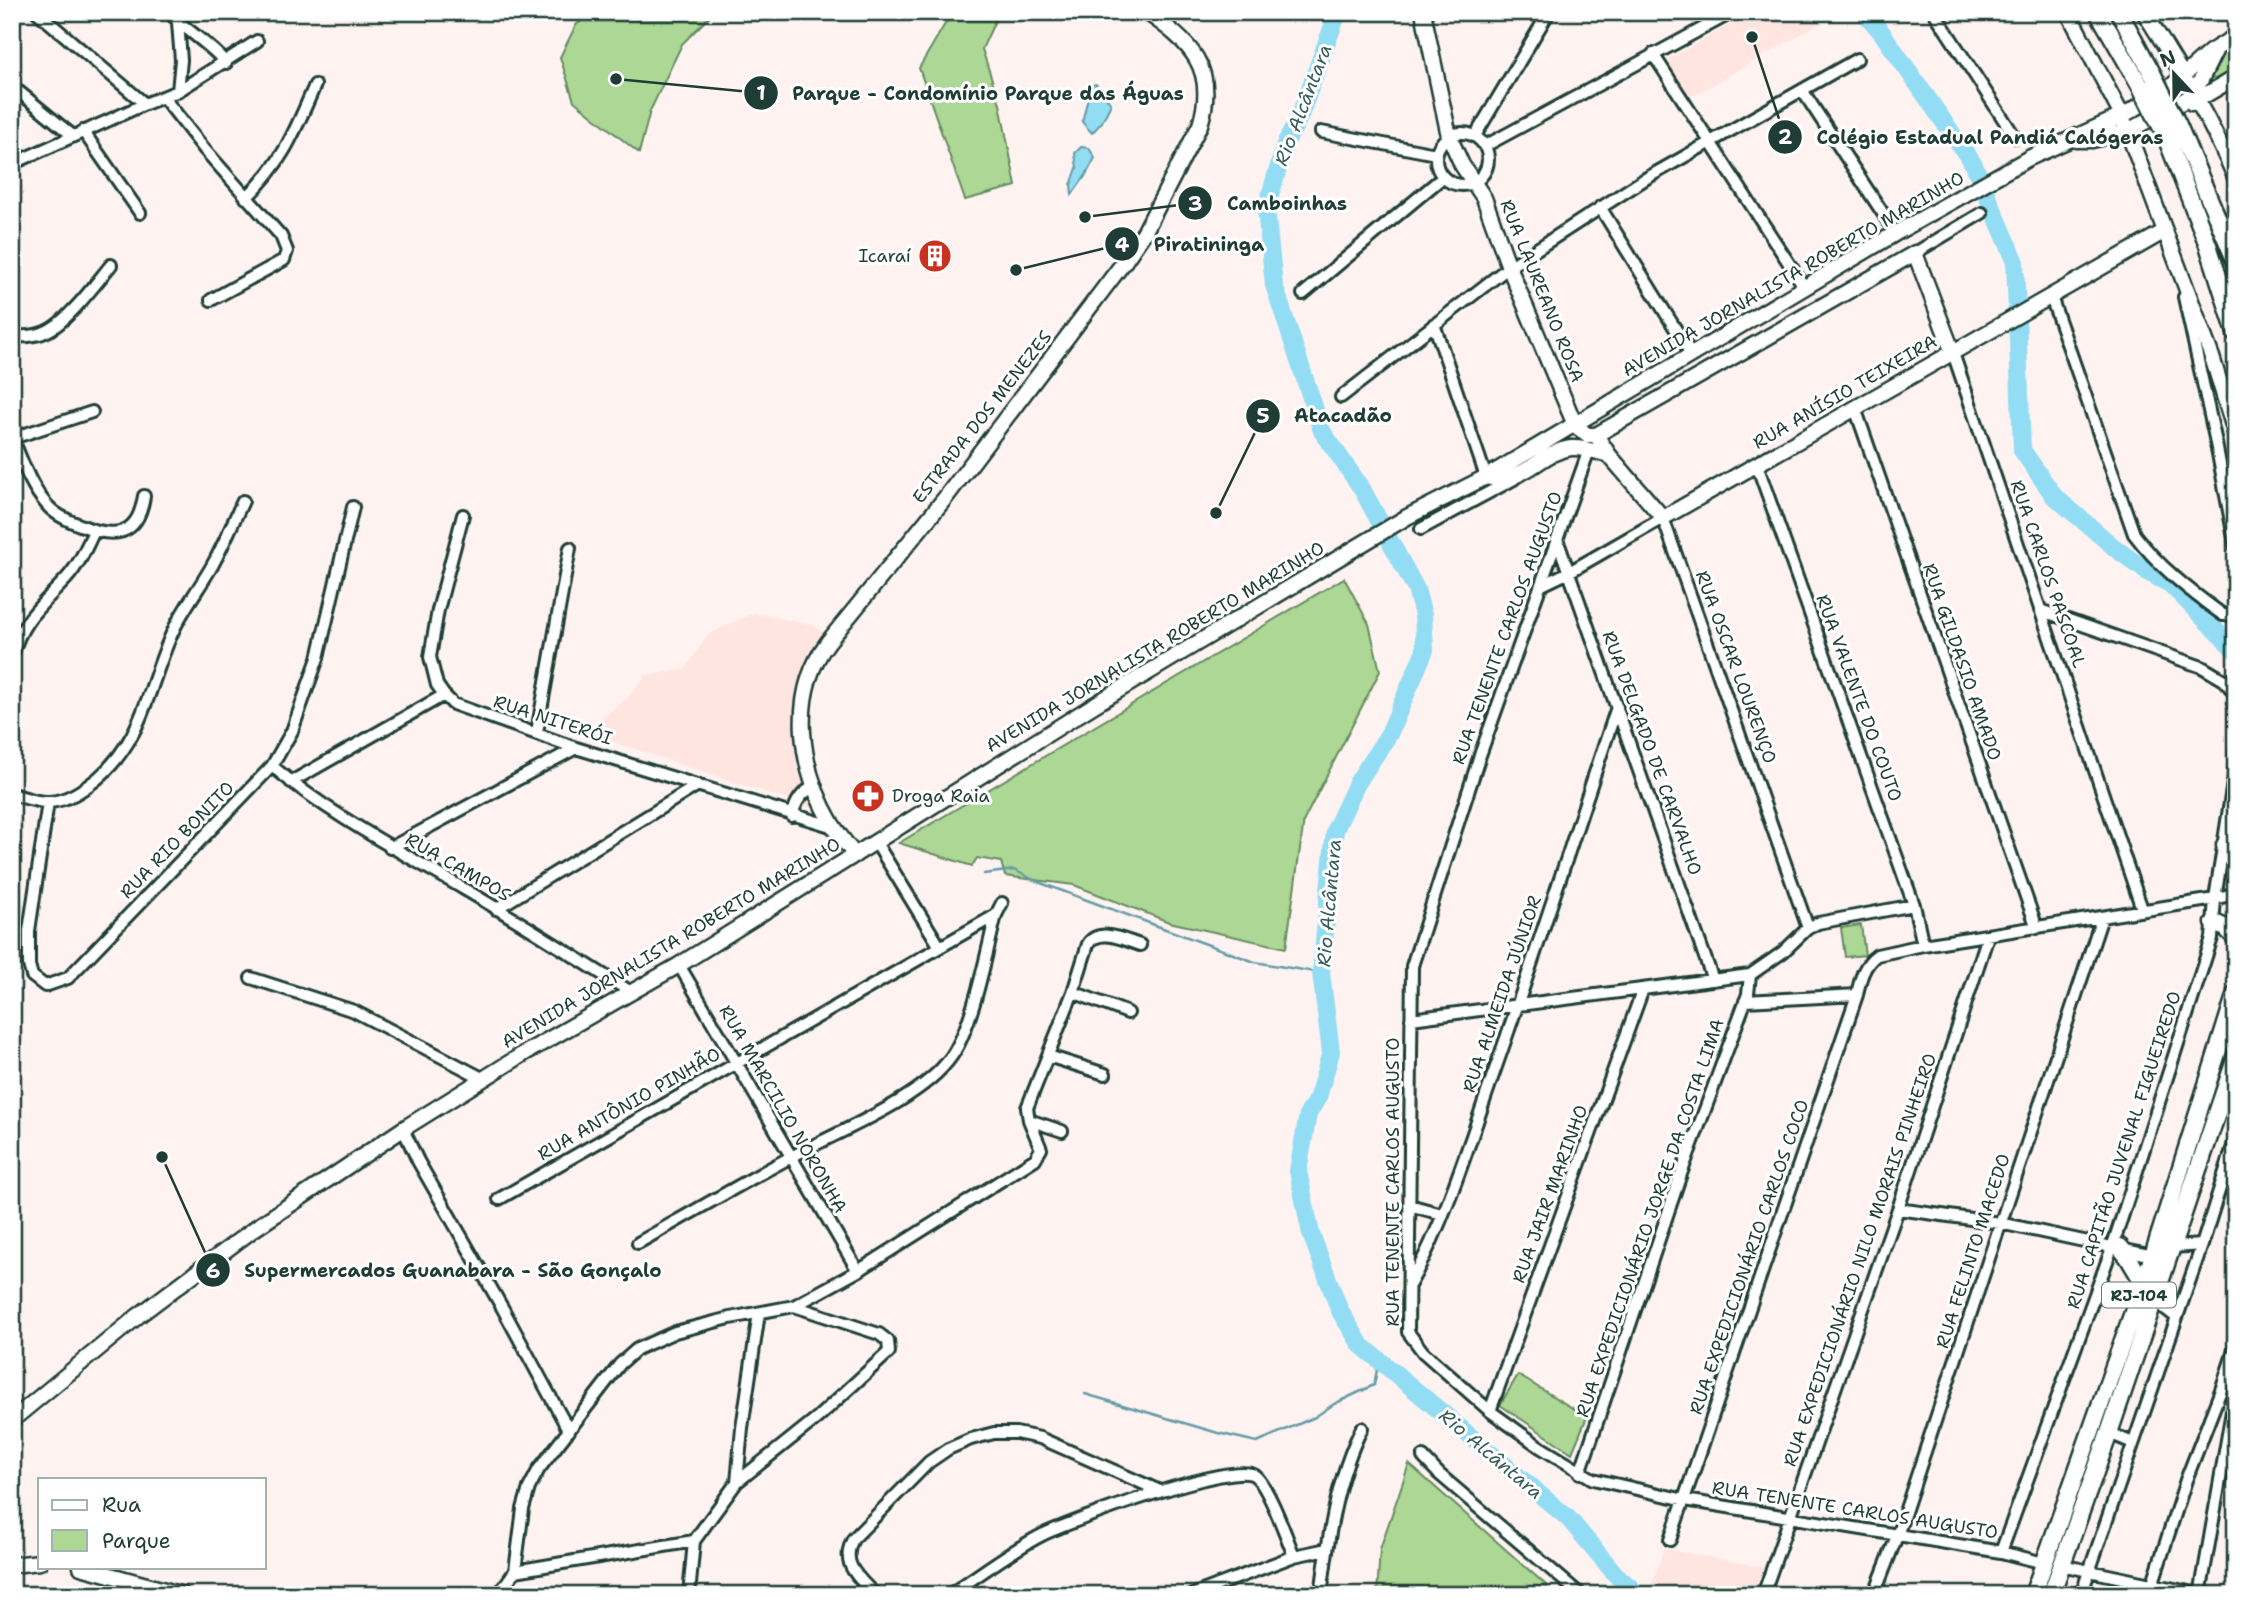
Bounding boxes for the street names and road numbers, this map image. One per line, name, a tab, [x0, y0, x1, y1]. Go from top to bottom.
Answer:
street label: AVENIDA JORNALISTA ROBERTO MARINHO	[1618, 166, 1968, 382]
street label: RUA LAUREANO ROSA	[1494, 196, 1590, 386]
street label: ESTRADA DOS MENEZES	[907, 326, 1057, 508]
street label: RUA ANÍSIO TEIXEIRA	[1749, 329, 1941, 455]
street label: RUA CARLOS PASCOAL	[2005, 477, 2091, 671]
street label: RUA TENENTE CARLOS AUGUSTO	[1446, 488, 1568, 768]
street label: AVENIDA JORNALISTA ROBERTO MARINHO	[981, 536, 1329, 758]
street label: RUA GILDASIO AMADO	[1917, 560, 2007, 764]
street label: RUA OSCAR LOURENÇO	[1690, 567, 1782, 767]
street label: RUA VALENTE DO COUTO	[1810, 591, 1908, 805]
street label: RUA DELGADO DE CARVALHO	[1597, 627, 1707, 879]
street label: RUA NITERÓI	[490, 689, 616, 751]
street label: RUA RIO BONITO	[115, 776, 239, 904]
street label: RUA CAMPOS	[401, 827, 515, 907]
street label: AVENIDA JORNALISTA ROBERTO MARINHO	[497, 832, 845, 1054]
street label: RUA ALMEIDA JÚNIOR	[1457, 892, 1547, 1096]
street label: RUA CAPITÃO JUVENAL FIGUEIREDO	[2061, 988, 2187, 1312]
street label: RUA MARCILIO NORONHA	[714, 1001, 852, 1217]
street label: RUA EXPEDICIONÁRIO JORGE DA COSTA LIMA	[1570, 1016, 1730, 1420]
street label: RUA TENENTE CARLOS AUGUSTO	[1381, 1037, 1405, 1327]
street label: RUA ANTÔNIO PINHÃO	[533, 1042, 725, 1166]
street label: RUA EXPEDICIONÁRIO NILO MORAIS PINHEIRO	[1778, 1050, 1942, 1470]
street label: RUA EXPEDICIONÁRIO CARLOS COCO	[1684, 1096, 1814, 1418]
street label: RUA JAIR MARINHO	[1507, 1102, 1593, 1286]
street label: RUA FELINTO MACEDO	[1930, 1151, 2016, 1351]
road number: RJ-104	[2102, 1282, 2176, 1308]
street label: RUA TENENTE CARLOS AUGUSTO	[1710, 1476, 2000, 1544]

